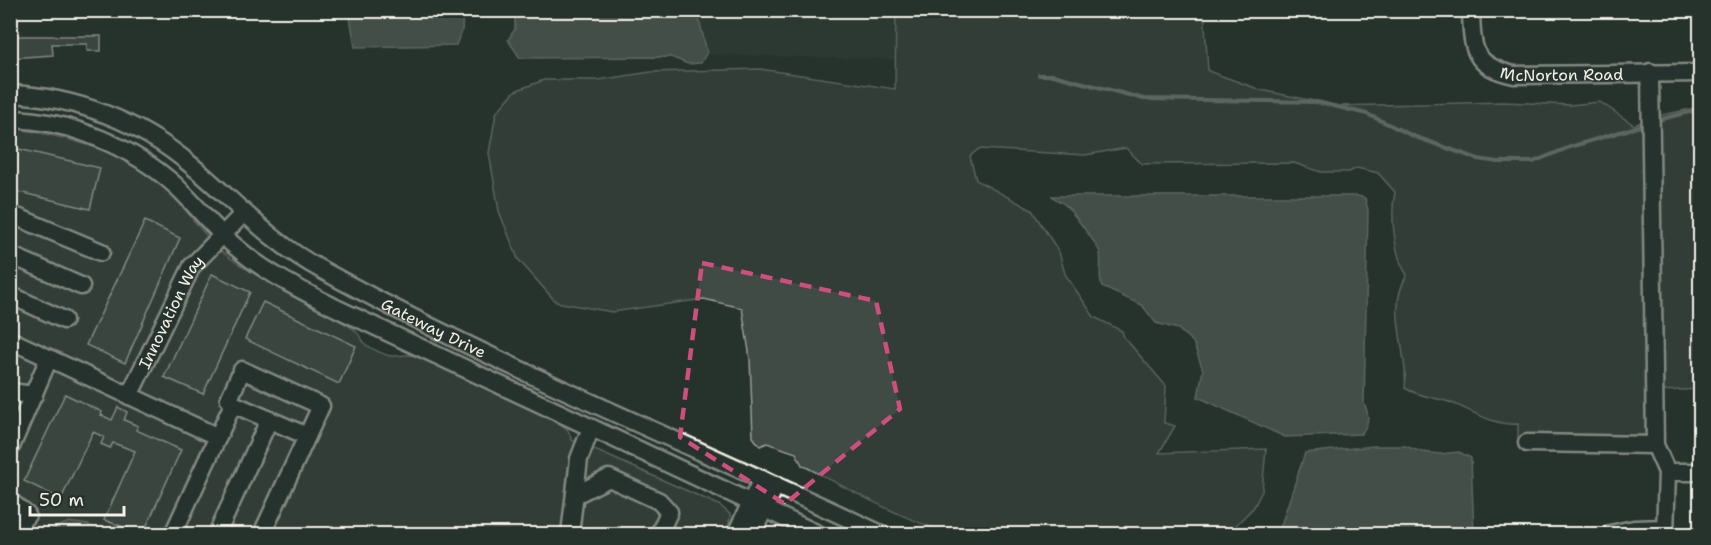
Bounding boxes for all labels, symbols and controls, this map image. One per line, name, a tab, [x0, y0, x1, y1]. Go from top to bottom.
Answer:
street label: McNorton Road	[1498, 62, 1623, 86]
street label: Innovation Way	[134, 250, 208, 372]
street label: Gateway Drive	[377, 293, 489, 363]
scale bar	[30, 479, 124, 517]
text: 50 m	[39, 488, 84, 512]

